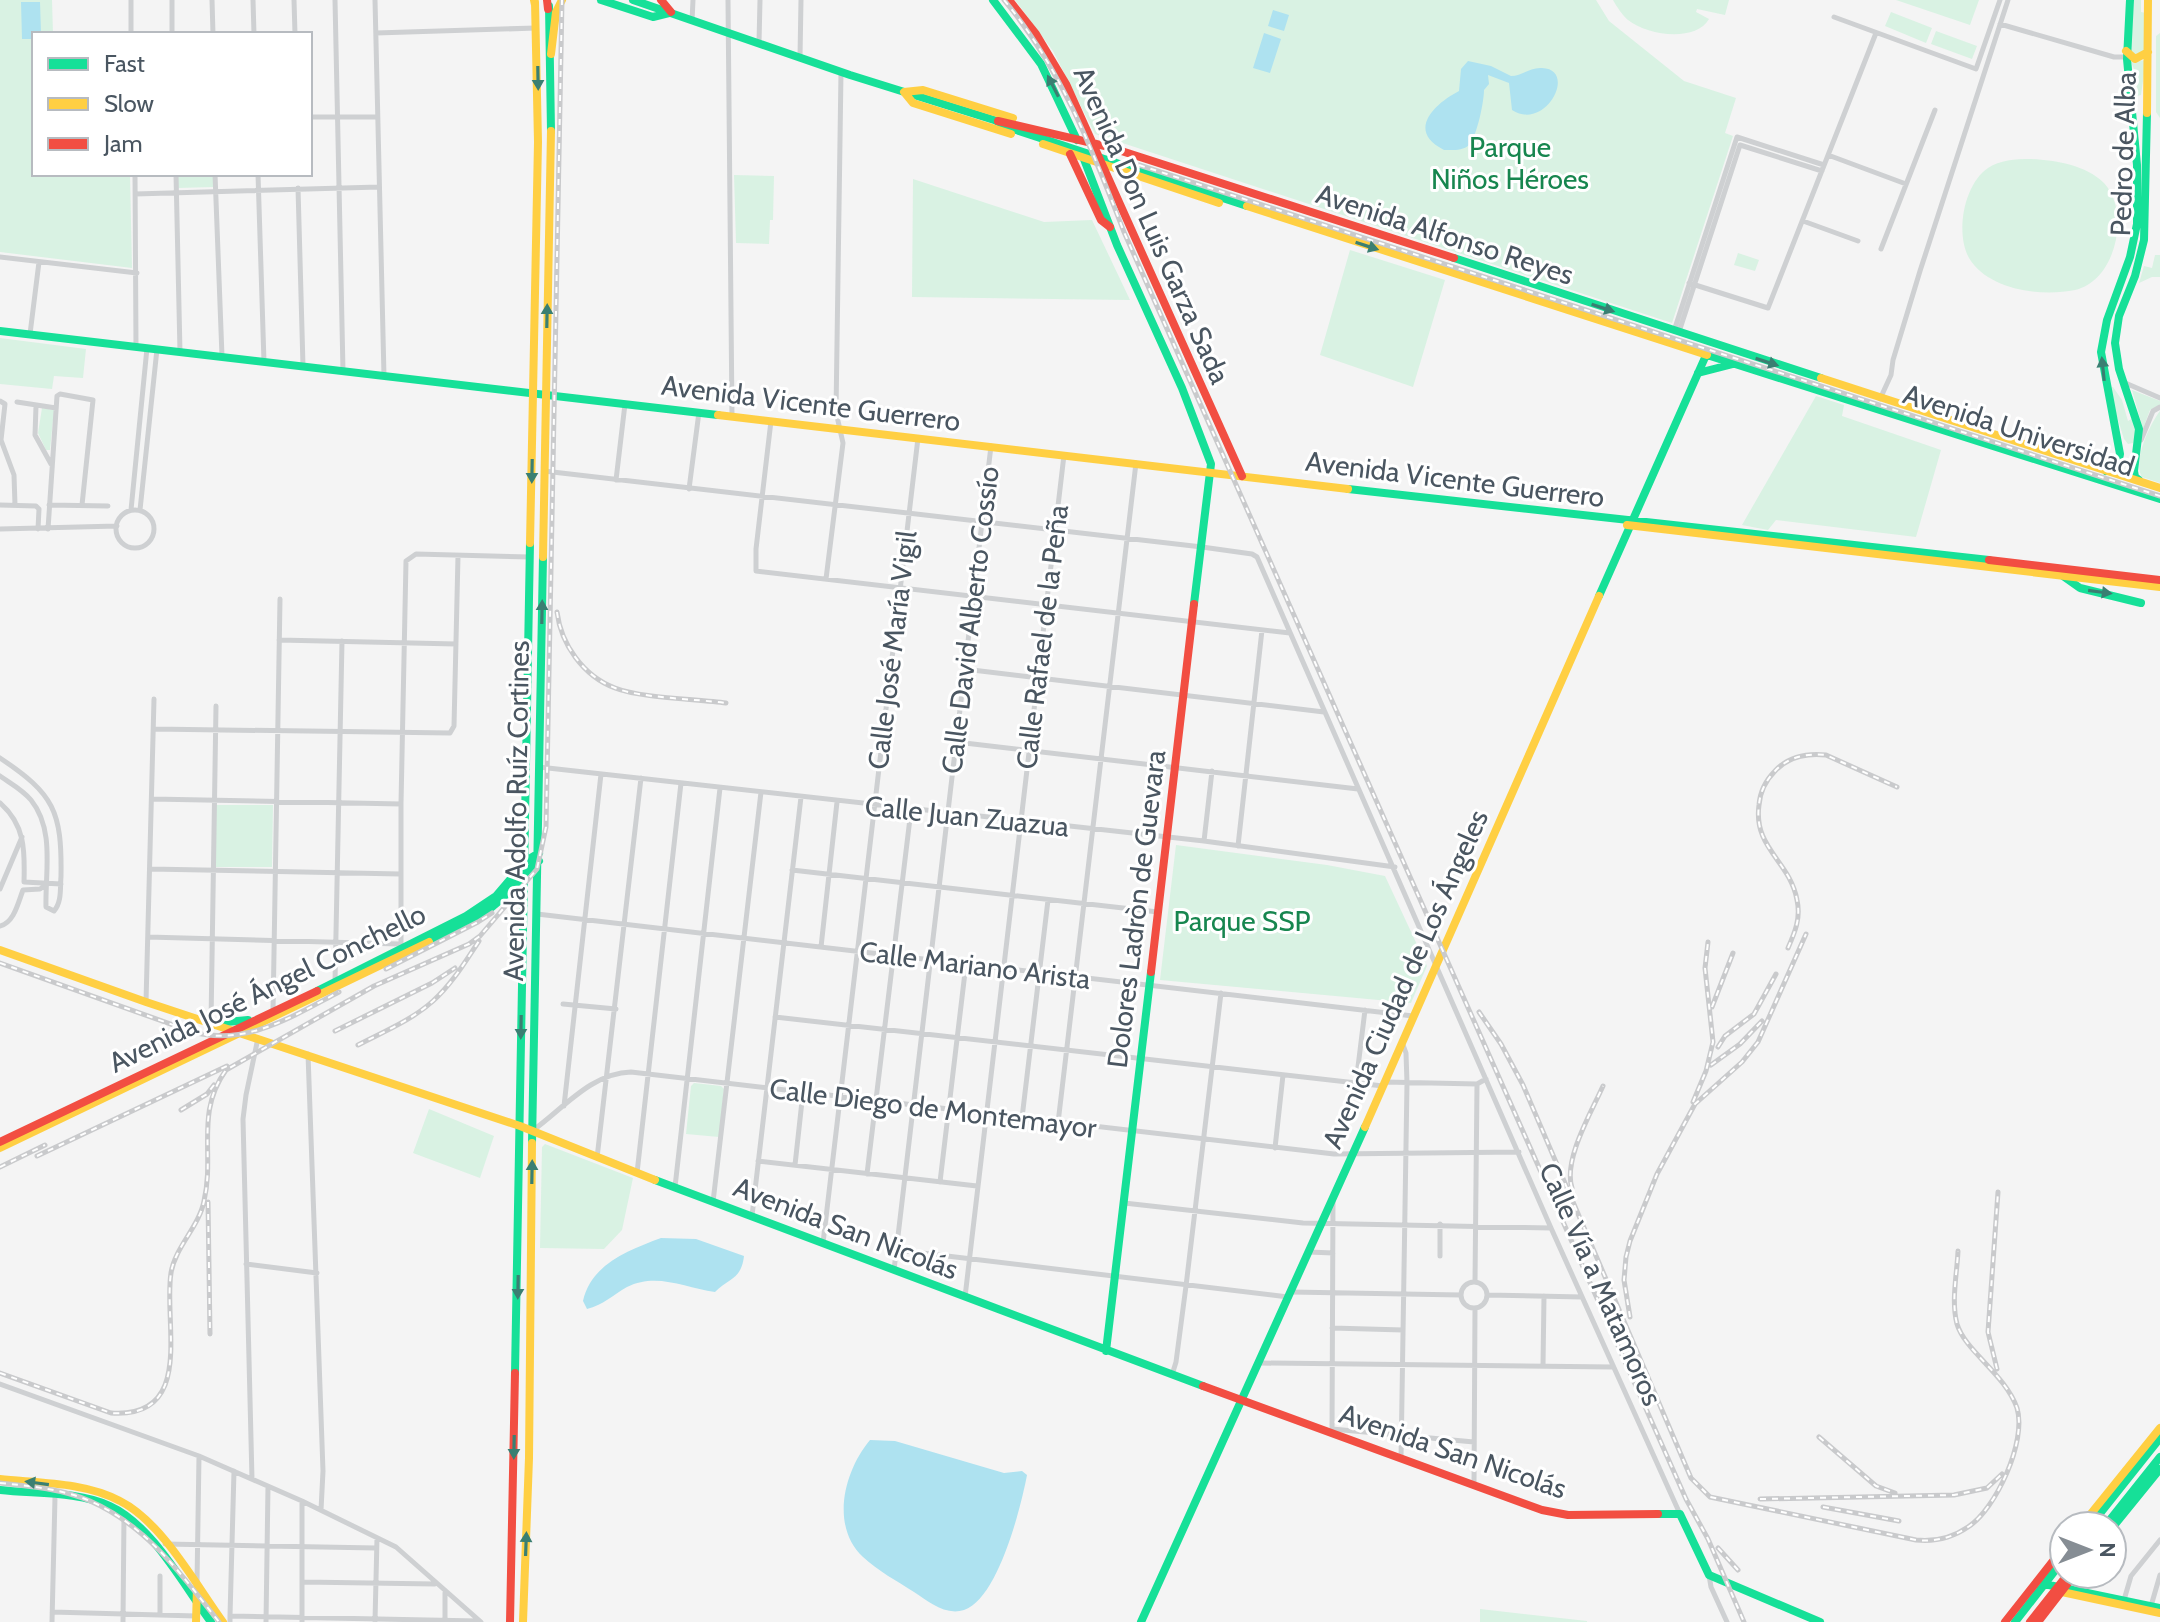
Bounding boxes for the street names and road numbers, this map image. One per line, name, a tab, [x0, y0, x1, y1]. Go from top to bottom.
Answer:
street label: Avenida Don Luis Garza Sada	[1067, 61, 1238, 389]
street label: Pedro de Alba	[2103, 71, 2143, 237]
street label: Avenida Alfonso Reyes	[1312, 176, 1578, 292]
street label: Avenida Vicente Guerrero	[660, 368, 962, 438]
street label: Avenida Universidad	[1899, 377, 2139, 483]
street label: Avenida Vicente Guerrero	[1304, 444, 1606, 514]
street label: Calle David Alberto Cossío	[934, 464, 1006, 776]
street label: Calle Rafael de la Peña	[1009, 502, 1075, 771]
street label: Calle José María Vigil	[860, 528, 924, 771]
street label: Avenida Adolfo Ruíz Cortines	[496, 640, 536, 982]
street label: Dolores Ladròn de Guevara	[1100, 748, 1172, 1070]
street label: Calle Juan Zuazua	[863, 788, 1071, 844]
street label: Avenida Ciudad de Los Ángeles	[1315, 804, 1495, 1154]
street label: Avenida José Ángel Conchello	[103, 896, 431, 1080]
street label: Calle Mariano Arista	[858, 934, 1093, 996]
street label: Calle Diego de Montemayor	[768, 1071, 1099, 1145]
street label: Calle Vía a Matamoros	[1532, 1157, 1670, 1411]
street label: Avenida San Nicolás	[729, 1170, 963, 1286]
street label: Avenida San Nicolás	[1335, 1396, 1571, 1506]

